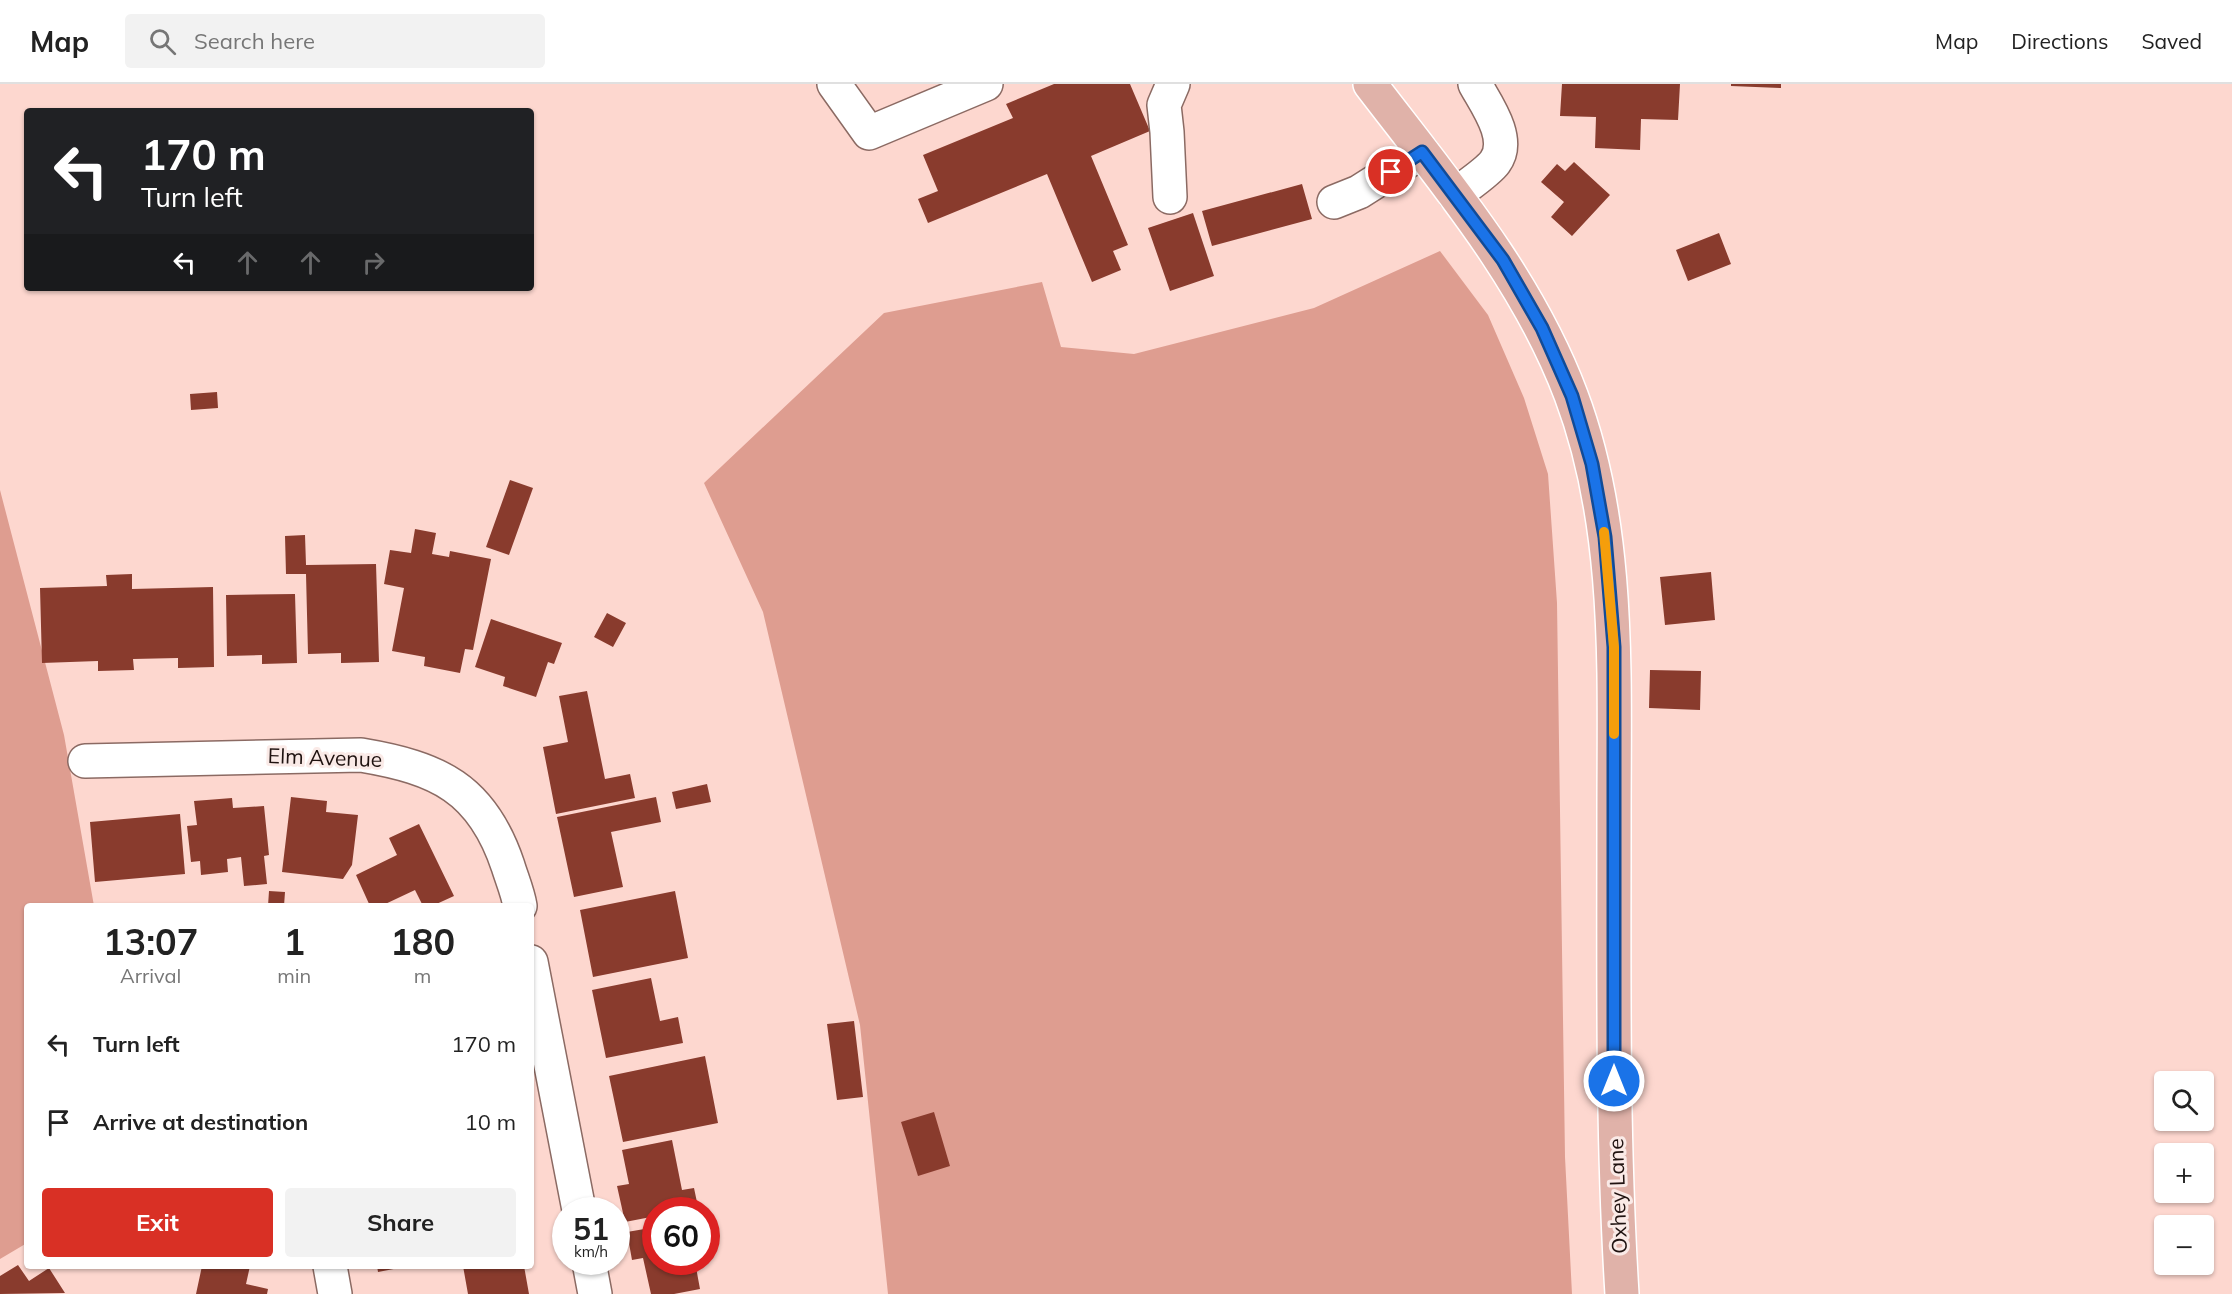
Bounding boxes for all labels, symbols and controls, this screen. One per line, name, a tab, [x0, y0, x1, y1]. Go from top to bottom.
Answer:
search box	[125, 14, 545, 68]
text: Map	[30, 24, 89, 59]
icon: search	[146, 25, 179, 58]
text: Search here	[194, 27, 315, 55]
text: Map	[1935, 28, 1978, 54]
text: Directions	[2011, 28, 2108, 54]
text: Saved	[2141, 28, 2202, 54]
text: 170 m	[141, 128, 266, 181]
icon: left	[42, 132, 120, 210]
pin	[1365, 146, 1416, 197]
icon: arrive	[1374, 155, 1407, 188]
text: Turn left	[141, 180, 243, 214]
icon: left	[168, 246, 201, 279]
icon: ahead	[231, 246, 264, 279]
icon: ahead	[294, 246, 327, 279]
icon: right	[357, 246, 390, 279]
street label: Elm Avenue	[267, 742, 383, 772]
text: 13:07	[103, 919, 198, 964]
text: 1	[283, 919, 305, 964]
text: 180	[390, 919, 455, 964]
text: Arrival	[120, 963, 181, 988]
text: min	[277, 963, 311, 988]
text: m	[414, 963, 431, 988]
icon: left	[42, 1028, 75, 1061]
text: Turn left	[93, 1030, 180, 1058]
text: 170 m	[451, 1030, 516, 1058]
position arrow	[1582, 1049, 1646, 1113]
map controls	[2154, 1071, 2214, 1275]
button: search	[2154, 1071, 2214, 1131]
icon: arrive	[42, 1106, 75, 1139]
text: Arrive at destination	[93, 1108, 308, 1136]
text: 10 m	[465, 1108, 516, 1136]
street label: Oxhey Lane	[1602, 1138, 1632, 1254]
button: +	[2154, 1143, 2214, 1203]
button: Exit	[42, 1188, 273, 1257]
button: Share	[285, 1188, 516, 1257]
speed limit sign: 60	[642, 1197, 720, 1275]
text: 51	[573, 1210, 609, 1248]
button: −	[2154, 1215, 2214, 1275]
text: km/h	[574, 1242, 608, 1261]

